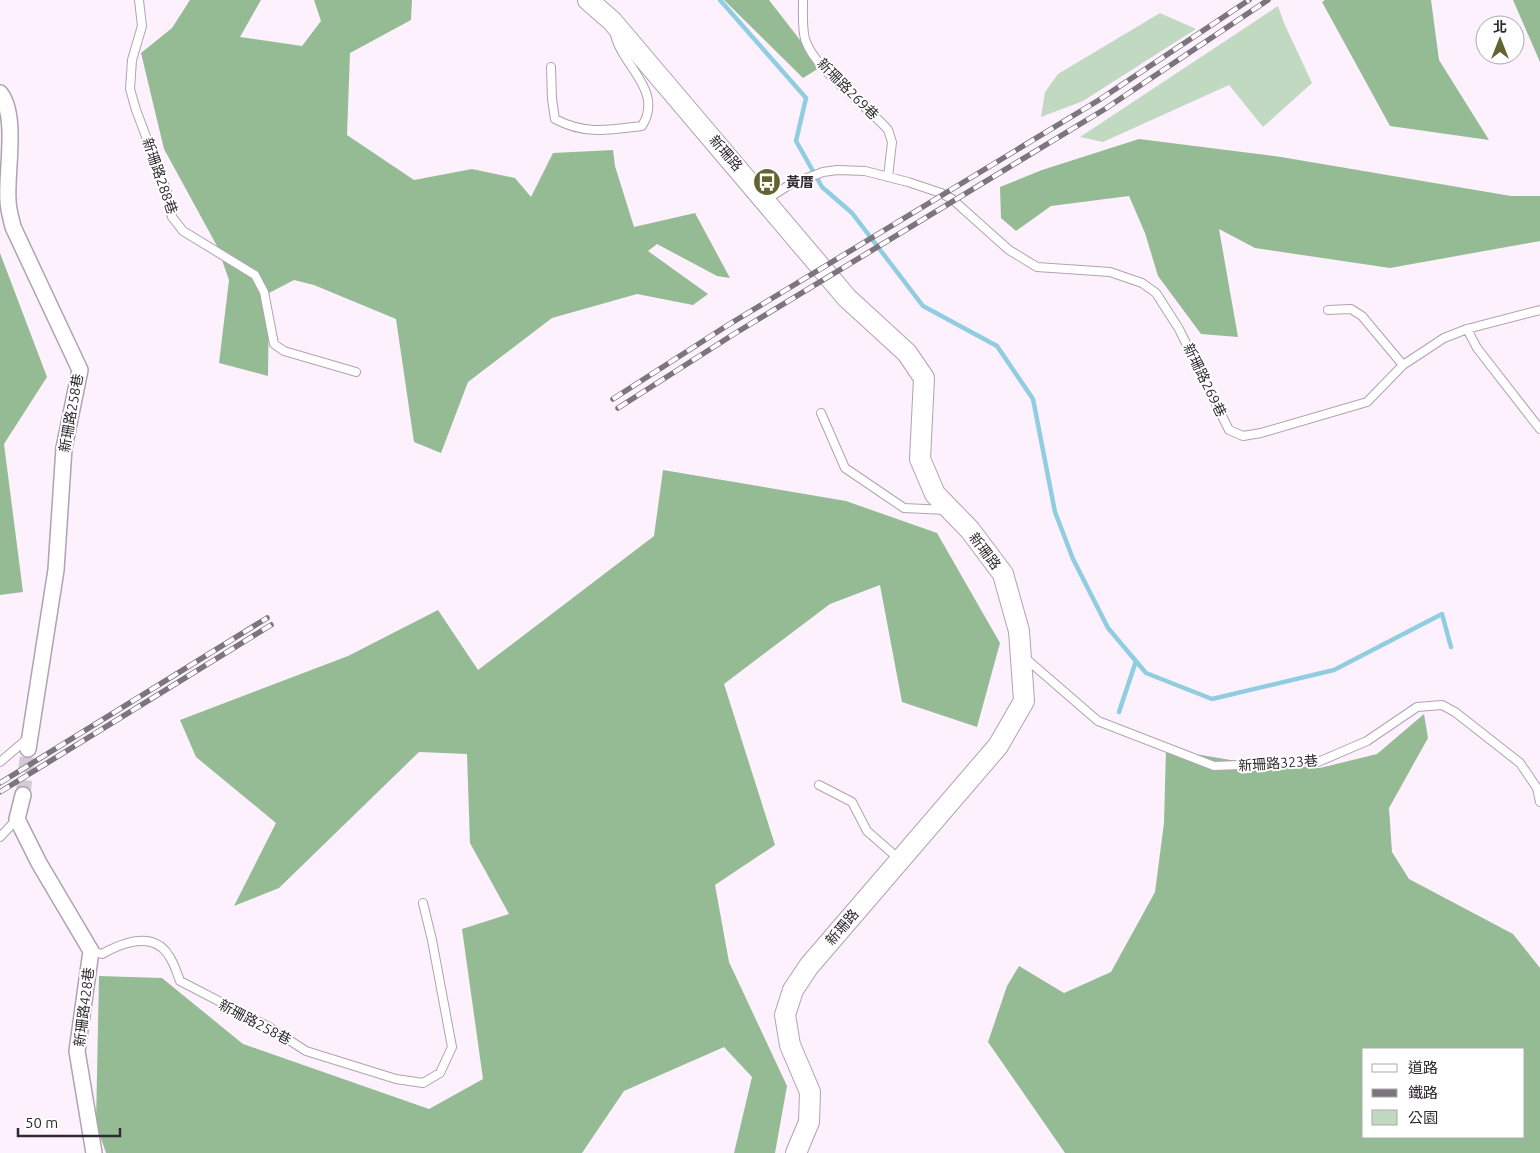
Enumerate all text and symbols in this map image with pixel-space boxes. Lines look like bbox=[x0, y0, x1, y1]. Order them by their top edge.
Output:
north arrow bbox=[1475, 15, 1525, 65]
text: 北 bbox=[1493, 19, 1507, 35]
street label: 新珊路269巷 bbox=[814, 55, 882, 123]
street label: 新珊路 bbox=[706, 132, 746, 174]
street label: 新珊路288巷 bbox=[139, 136, 181, 216]
bus stop icon: 黃厝 bbox=[752, 167, 782, 197]
place label: 黃厝 bbox=[786, 174, 814, 190]
street label: 新珊路269巷 bbox=[1180, 341, 1230, 419]
street label: 新珊路258巷 bbox=[56, 372, 86, 454]
street label: 新珊路 bbox=[966, 529, 1004, 573]
street label: 新珊路323巷 bbox=[1238, 752, 1318, 774]
street label: 新珊路 bbox=[822, 906, 862, 948]
street label: 新珊路428巷 bbox=[71, 966, 97, 1048]
street label: 新珊路258巷 bbox=[216, 996, 294, 1048]
legend bbox=[1362, 1048, 1525, 1138]
text: 道路 bbox=[1408, 1059, 1438, 1076]
text: 鐵路 bbox=[1408, 1084, 1438, 1101]
scale bar bbox=[18, 1106, 120, 1138]
text: 公園 bbox=[1408, 1109, 1438, 1126]
text: 50 m bbox=[25, 1114, 58, 1131]

